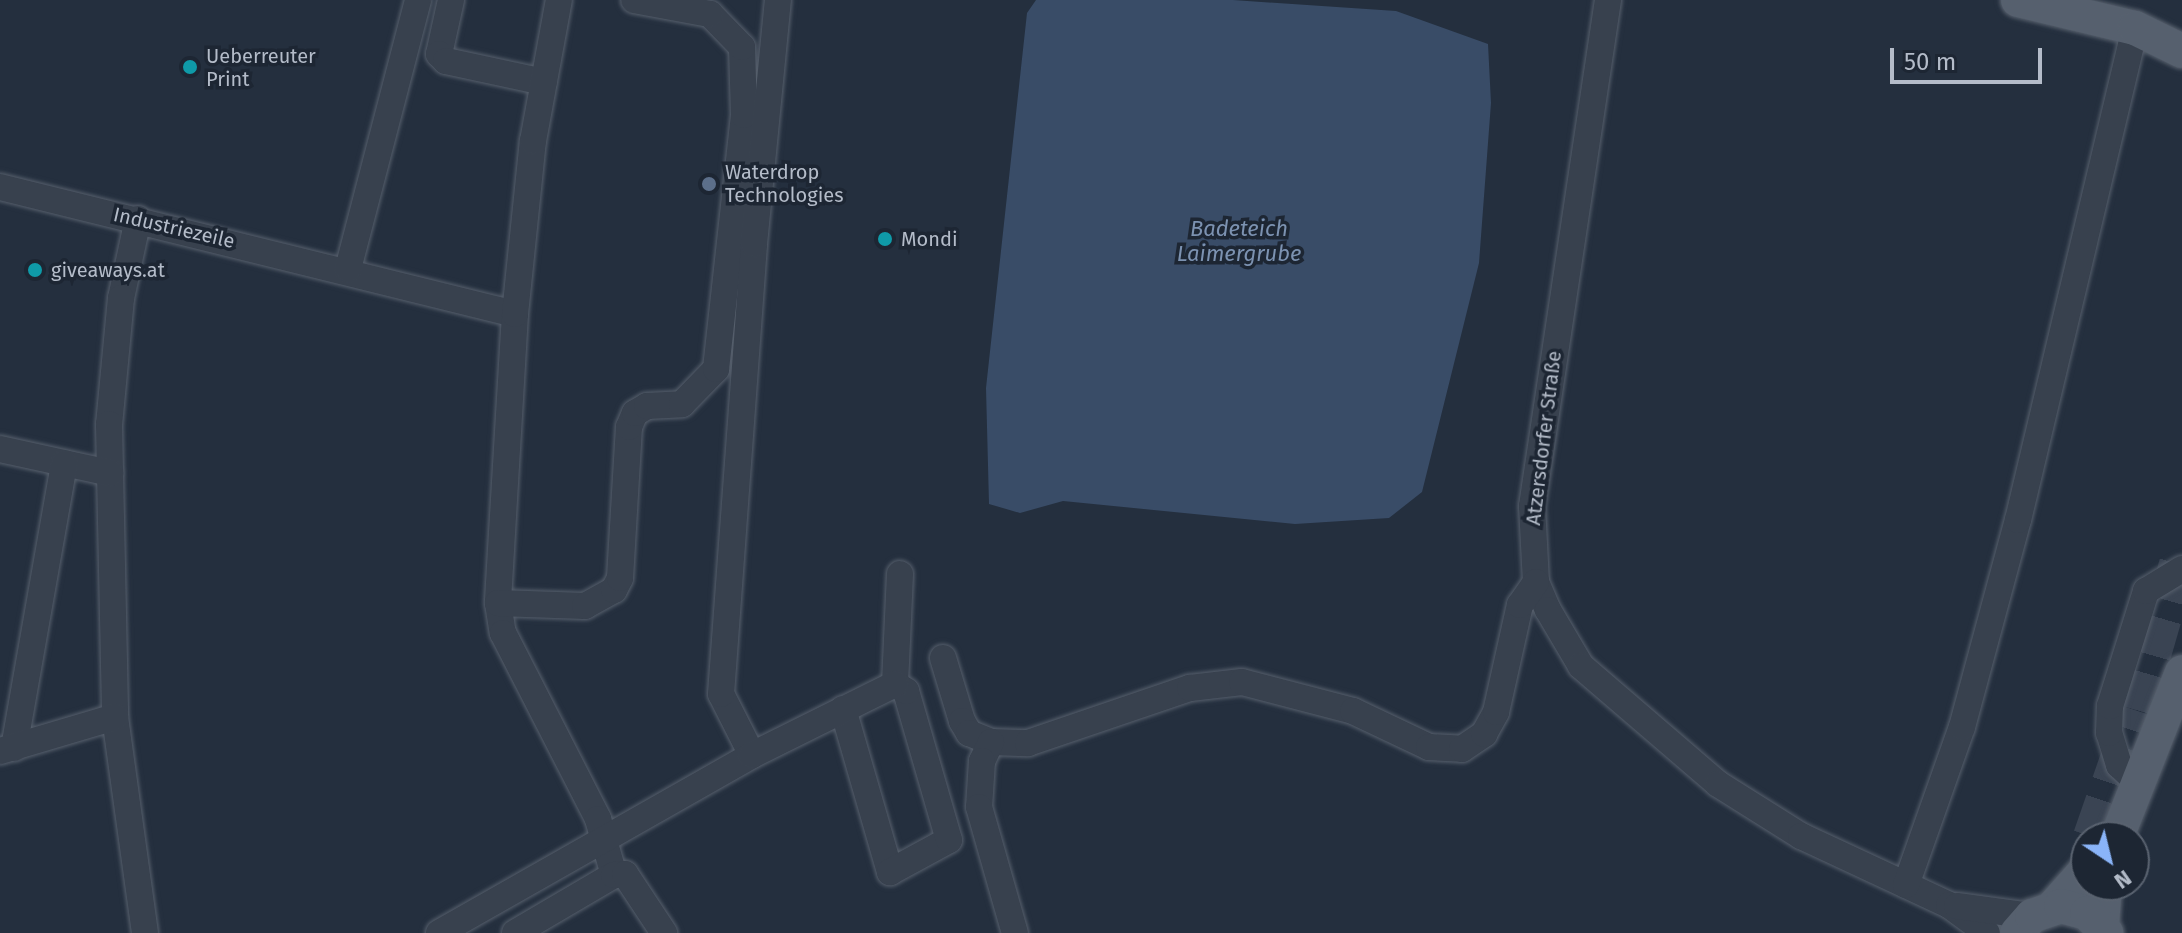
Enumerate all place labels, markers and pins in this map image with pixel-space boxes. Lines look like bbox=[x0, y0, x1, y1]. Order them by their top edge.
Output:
place label: Ueberreuter Print bbox=[206, 44, 316, 91]
marker: Ueberreuter Print bbox=[181, 58, 199, 76]
place label: Waterdrop Technologies bbox=[725, 160, 844, 207]
marker: Waterdrop Technologies bbox=[700, 175, 718, 193]
place label: Mondi bbox=[901, 227, 958, 251]
marker: Mondi bbox=[876, 230, 894, 248]
place label: giveaways.at bbox=[51, 258, 165, 282]
marker: giveaways.at bbox=[26, 261, 44, 279]

